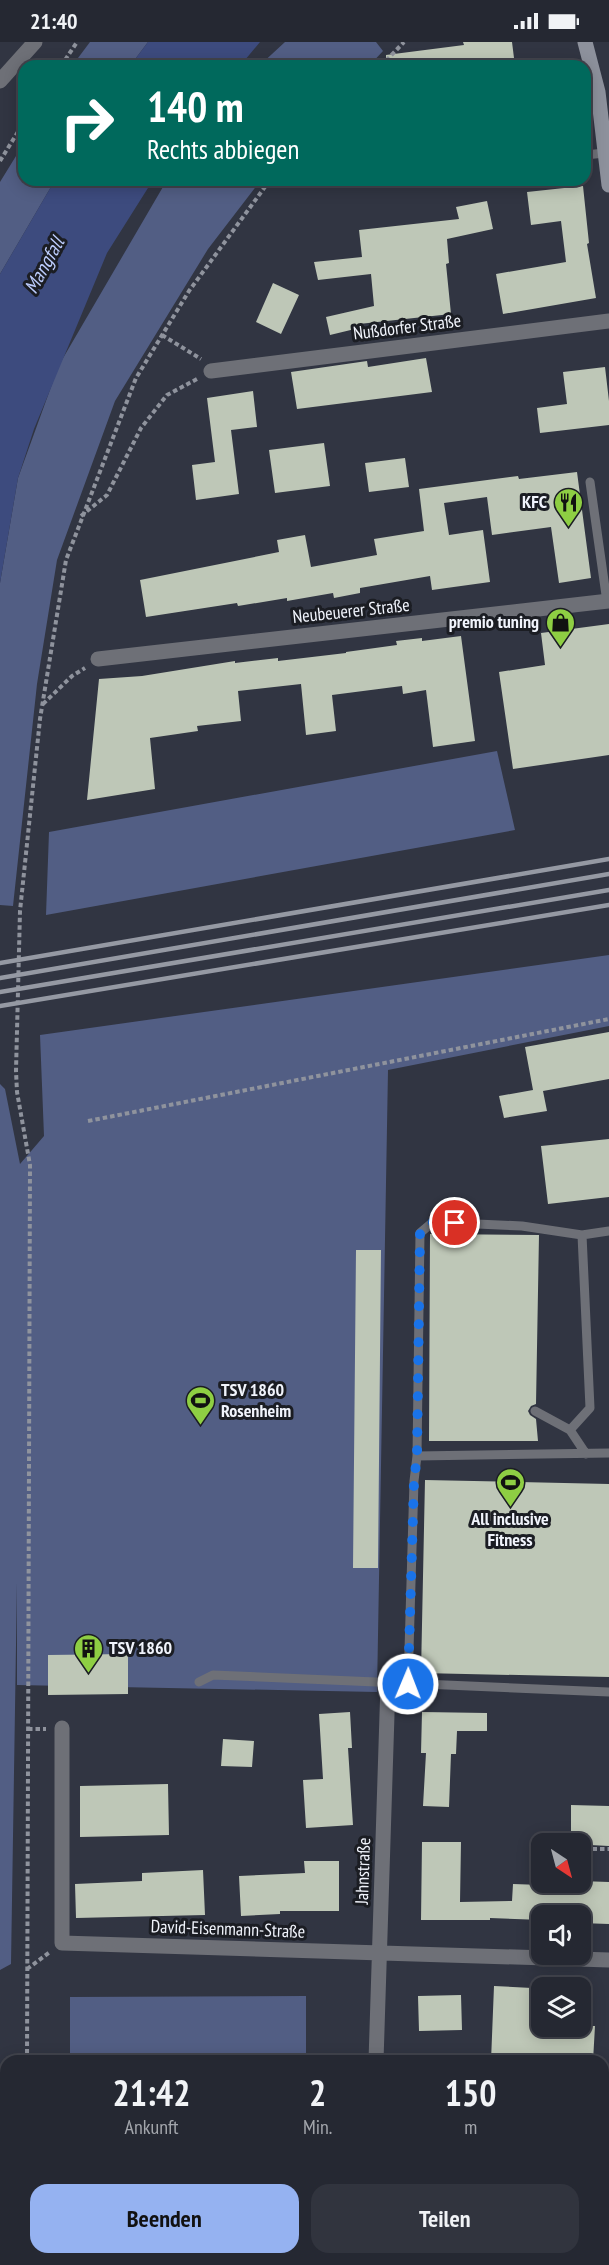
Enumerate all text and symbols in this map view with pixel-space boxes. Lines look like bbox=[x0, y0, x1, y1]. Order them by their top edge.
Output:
text: 21:40 bbox=[30, 7, 78, 35]
text: 140 m bbox=[147, 79, 244, 134]
icon: right bbox=[48, 84, 126, 162]
text: Rechts abbiegen bbox=[147, 132, 299, 166]
water label: Mangfall bbox=[18, 230, 71, 298]
street label: Nußdorfer Straße bbox=[352, 308, 462, 345]
restaurant icon: KFC bbox=[552, 486, 584, 528]
place label: KFC bbox=[522, 490, 547, 513]
street label: Neubeuerer Straße bbox=[291, 593, 411, 628]
shop icon: premio tuning bbox=[544, 606, 576, 648]
place label: premio tuning bbox=[449, 610, 539, 633]
pin bbox=[429, 1197, 480, 1248]
icon: arrive bbox=[438, 1206, 471, 1239]
place label: TSV 1860 Rosenheim bbox=[221, 1378, 291, 1422]
sports icon: TSV 1860 Rosenheim bbox=[184, 1384, 216, 1426]
sports icon: All inclusive Fitness bbox=[494, 1466, 526, 1508]
place label: All inclusive Fitness bbox=[470, 1507, 549, 1551]
building icon: TSV 1860 bbox=[72, 1632, 104, 1674]
place label: TSV 1860 bbox=[109, 1636, 172, 1659]
position arrow bbox=[376, 1652, 440, 1716]
north arrow bbox=[531, 1833, 591, 1893]
map controls bbox=[531, 1833, 591, 2037]
street label: Jahnstraße bbox=[350, 1837, 375, 1906]
button: sound bbox=[531, 1905, 591, 1965]
street label: David-Eisenmann-Straße bbox=[150, 1914, 306, 1943]
button: layers bbox=[531, 1977, 591, 2037]
text: 21:42 bbox=[113, 2069, 190, 2116]
text: 2 bbox=[309, 2069, 326, 2116]
text: 150 bbox=[445, 2069, 496, 2116]
text: Ankunft bbox=[125, 2114, 178, 2140]
text: Min. bbox=[303, 2114, 332, 2140]
text: m bbox=[464, 2114, 477, 2140]
button: Beenden bbox=[30, 2184, 299, 2253]
button: Teilen bbox=[311, 2184, 579, 2253]

